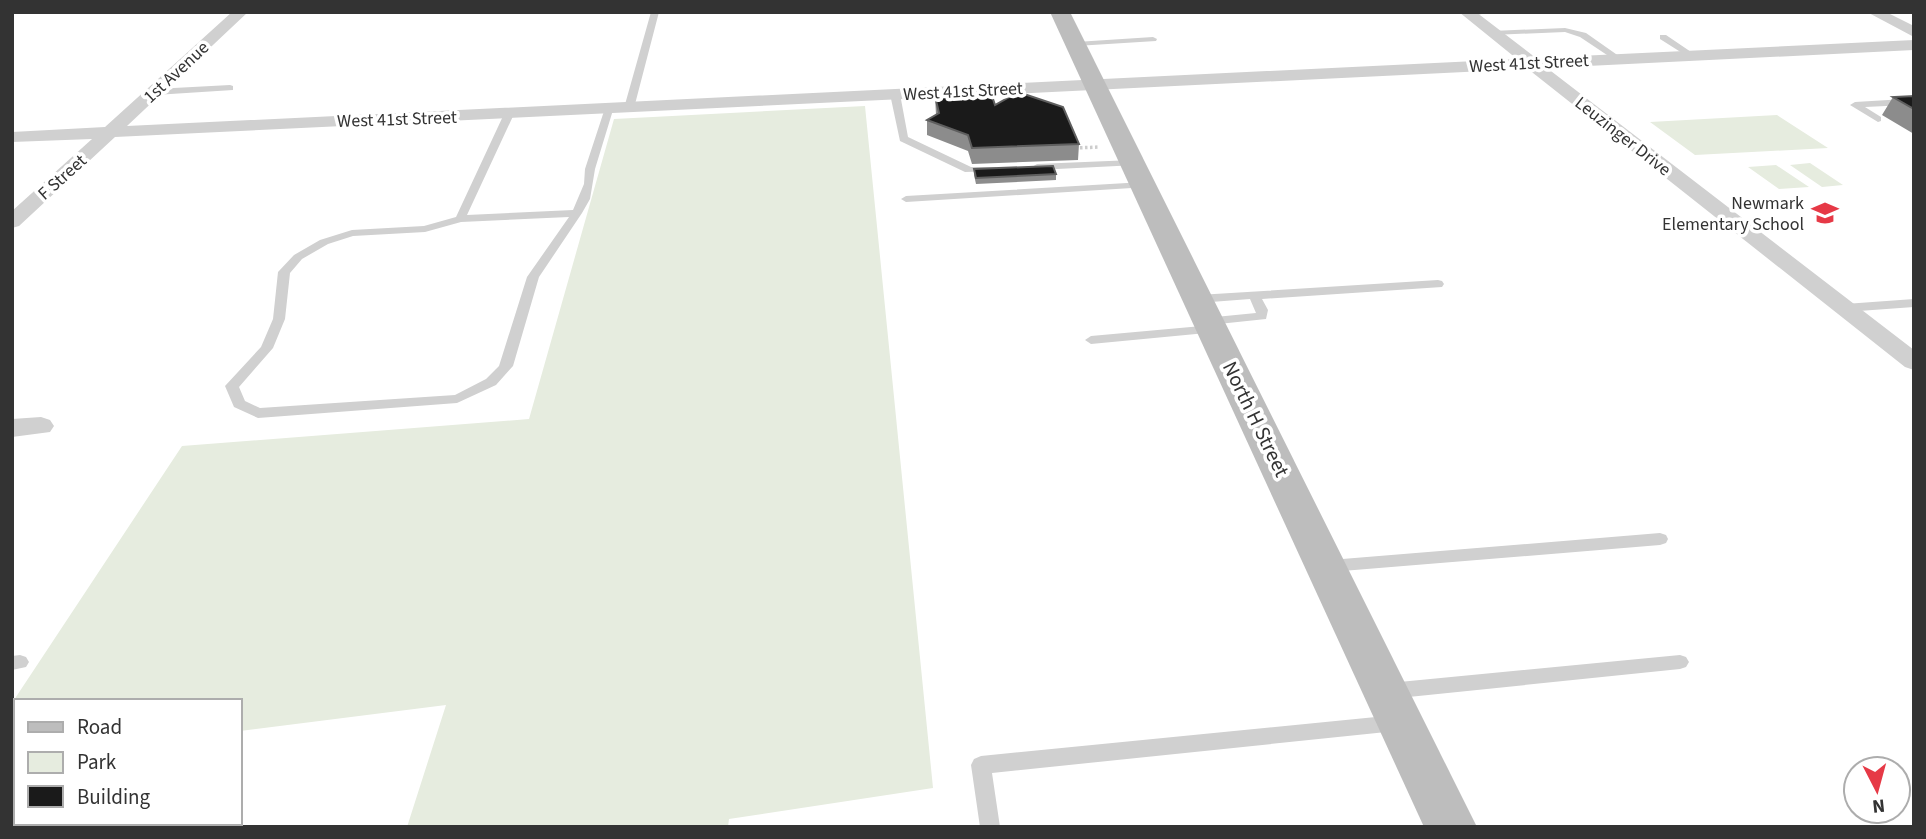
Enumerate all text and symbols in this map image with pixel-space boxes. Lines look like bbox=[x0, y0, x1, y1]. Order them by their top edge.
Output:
street label: 1st Avenue bbox=[138, 35, 215, 109]
street label: West 41st Street bbox=[1469, 48, 1589, 79]
street label: West 41st Street bbox=[903, 76, 1023, 107]
street label: Leuzinger Drive bbox=[1569, 91, 1676, 182]
street label: West 41st Street bbox=[337, 105, 457, 134]
street label: F Street bbox=[33, 149, 92, 206]
place label: Newmark Elementary School bbox=[1662, 191, 1804, 237]
school or university icon: Newmark Elementary School bbox=[1810, 198, 1840, 228]
street label: North H Street bbox=[1215, 356, 1297, 482]
legend bbox=[14, 699, 242, 825]
text: Road bbox=[77, 712, 122, 742]
text: Park bbox=[77, 747, 117, 777]
north arrow bbox=[1842, 755, 1912, 825]
text: Building bbox=[77, 782, 151, 812]
text: N bbox=[1871, 791, 1886, 820]

